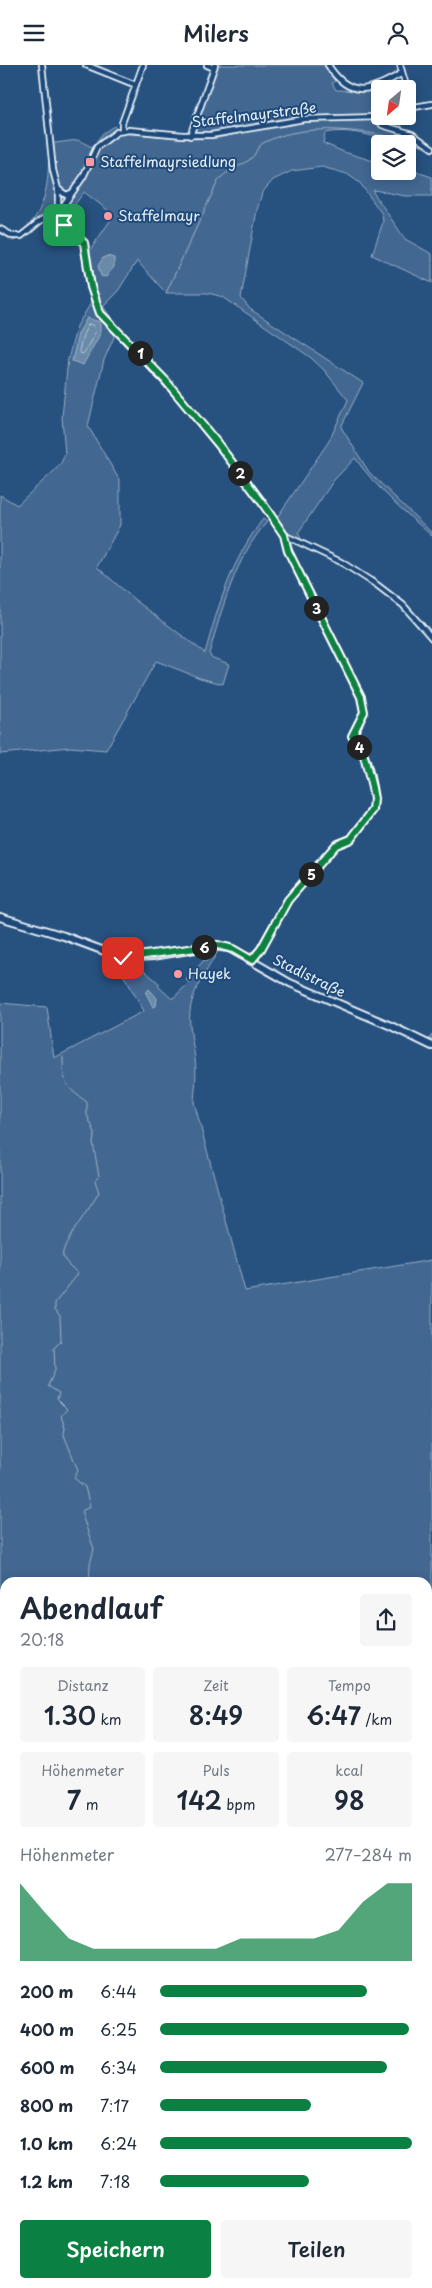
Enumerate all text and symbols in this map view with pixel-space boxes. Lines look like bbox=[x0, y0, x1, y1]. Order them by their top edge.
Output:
text: Milers bbox=[183, 16, 249, 49]
icon: menu bbox=[20, 19, 48, 47]
icon: person bbox=[384, 19, 412, 47]
north arrow bbox=[371, 80, 416, 125]
map controls bbox=[371, 80, 416, 180]
street label: Staffelmayrstraße bbox=[190, 96, 317, 133]
button: layers bbox=[371, 135, 416, 180]
place label: Staffelmayrsiedlung bbox=[100, 151, 236, 172]
marker: Staffelmayrsiedlung bbox=[84, 156, 96, 168]
pin bbox=[43, 204, 85, 246]
place label: Staffelmayr bbox=[118, 205, 200, 226]
marker: Staffelmayr bbox=[102, 210, 114, 222]
icon: arrive bbox=[50, 211, 78, 239]
pin: 1 bbox=[128, 341, 152, 365]
text: 1 bbox=[137, 343, 144, 364]
pin: 2 bbox=[228, 461, 252, 485]
text: 2 bbox=[236, 463, 245, 484]
pin: 3 bbox=[304, 595, 328, 621]
text: 3 bbox=[312, 598, 321, 619]
pin: 4 bbox=[346, 735, 372, 759]
text: 4 bbox=[355, 737, 364, 758]
pin: 5 bbox=[298, 861, 324, 887]
text: 5 bbox=[307, 864, 316, 885]
pin: 6 bbox=[192, 935, 216, 959]
pin bbox=[102, 937, 144, 979]
text: 6 bbox=[200, 937, 209, 958]
icon: check bbox=[109, 944, 137, 972]
street label: Stadlstraße bbox=[269, 949, 349, 1002]
place label: Hayek bbox=[188, 963, 231, 984]
marker: Hayek bbox=[172, 968, 184, 980]
text: Abendlauf bbox=[20, 1586, 163, 1629]
button: share bbox=[360, 1594, 412, 1646]
text: 20:18 bbox=[20, 1627, 65, 1651]
text: Distanz bbox=[57, 1675, 108, 1696]
text: Zeit bbox=[203, 1675, 229, 1696]
text: Tempo bbox=[328, 1675, 371, 1696]
text: 1.30 bbox=[44, 1696, 96, 1734]
text: 8:49 bbox=[189, 1696, 243, 1734]
text: 6:47 bbox=[306, 1696, 361, 1734]
text: km bbox=[96, 1709, 122, 1730]
text: /km bbox=[361, 1709, 392, 1730]
text: Höhenmeter bbox=[41, 1760, 124, 1781]
text: Puls bbox=[202, 1760, 230, 1781]
text: kcal bbox=[335, 1760, 363, 1781]
text: 7 bbox=[67, 1781, 81, 1819]
text: 142 bbox=[176, 1781, 222, 1819]
text: 98 bbox=[334, 1781, 365, 1819]
text: m bbox=[81, 1794, 98, 1815]
text: bpm bbox=[222, 1794, 256, 1815]
text: Höhenmeter bbox=[20, 1842, 114, 1866]
text: 277–284 m bbox=[324, 1842, 412, 1866]
text: 200 m bbox=[20, 1979, 74, 2003]
text: 6:44 bbox=[100, 1979, 137, 2003]
text: 400 m bbox=[20, 2017, 74, 2041]
text: 6:25 bbox=[100, 2017, 137, 2041]
text: 600 m bbox=[20, 2055, 74, 2079]
text: 6:34 bbox=[100, 2055, 137, 2079]
text: 800 m bbox=[20, 2093, 73, 2117]
text: 7:17 bbox=[100, 2093, 129, 2117]
text: 1.0 km bbox=[20, 2131, 73, 2155]
text: 6:24 bbox=[100, 2131, 137, 2155]
text: 1.2 km bbox=[20, 2169, 73, 2193]
text: 7:18 bbox=[100, 2169, 131, 2193]
button: Speichern bbox=[20, 2220, 211, 2278]
button: Teilen bbox=[221, 2220, 412, 2278]

